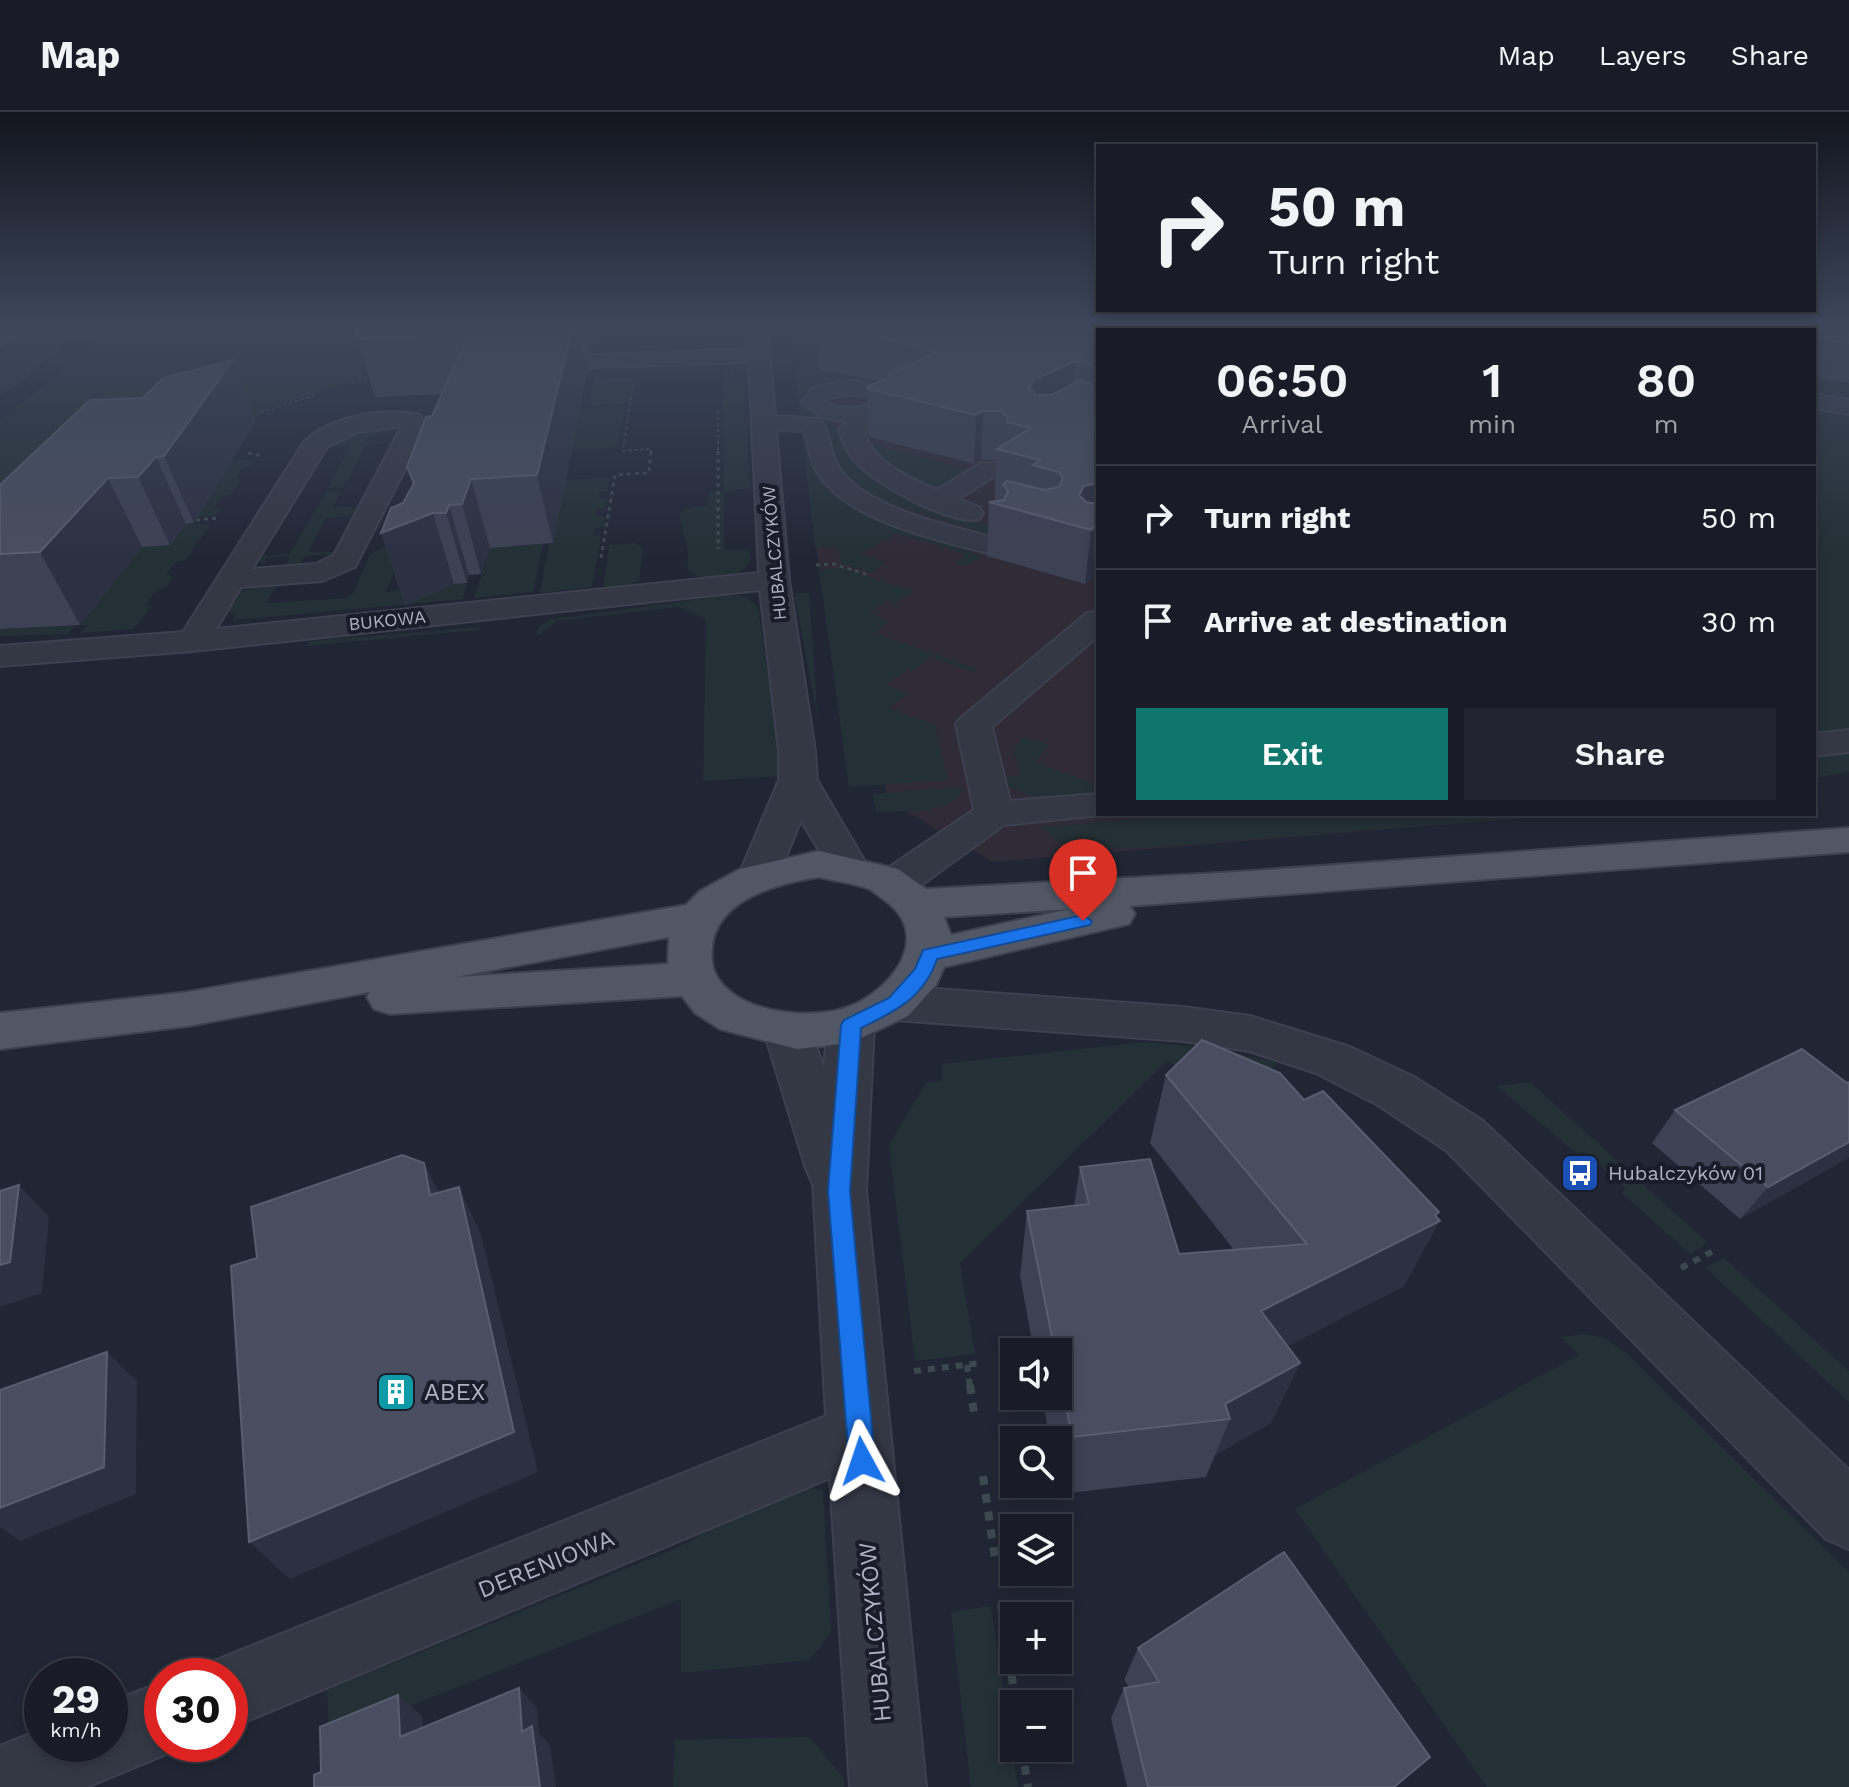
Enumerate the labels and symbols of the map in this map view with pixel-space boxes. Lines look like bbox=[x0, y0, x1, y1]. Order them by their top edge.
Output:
street label: HUBALCZYKÓW bbox=[758, 485, 790, 621]
street label: BUKOWA bbox=[347, 605, 427, 634]
pin bbox=[1049, 839, 1117, 921]
bus stop icon: Hubalczyków 01 bbox=[1559, 1152, 1601, 1194]
place label: Hubalczyków 01 bbox=[1608, 1161, 1763, 1185]
building icon: ABEX bbox=[375, 1371, 417, 1413]
place label: ABEX bbox=[424, 1378, 485, 1406]
position arrow bbox=[820, 1419, 904, 1503]
street label: DERENIOWA bbox=[474, 1524, 618, 1604]
street label: HUBALCZYKÓW bbox=[853, 1541, 897, 1723]
speed limit sign: 30 bbox=[144, 1658, 248, 1762]

